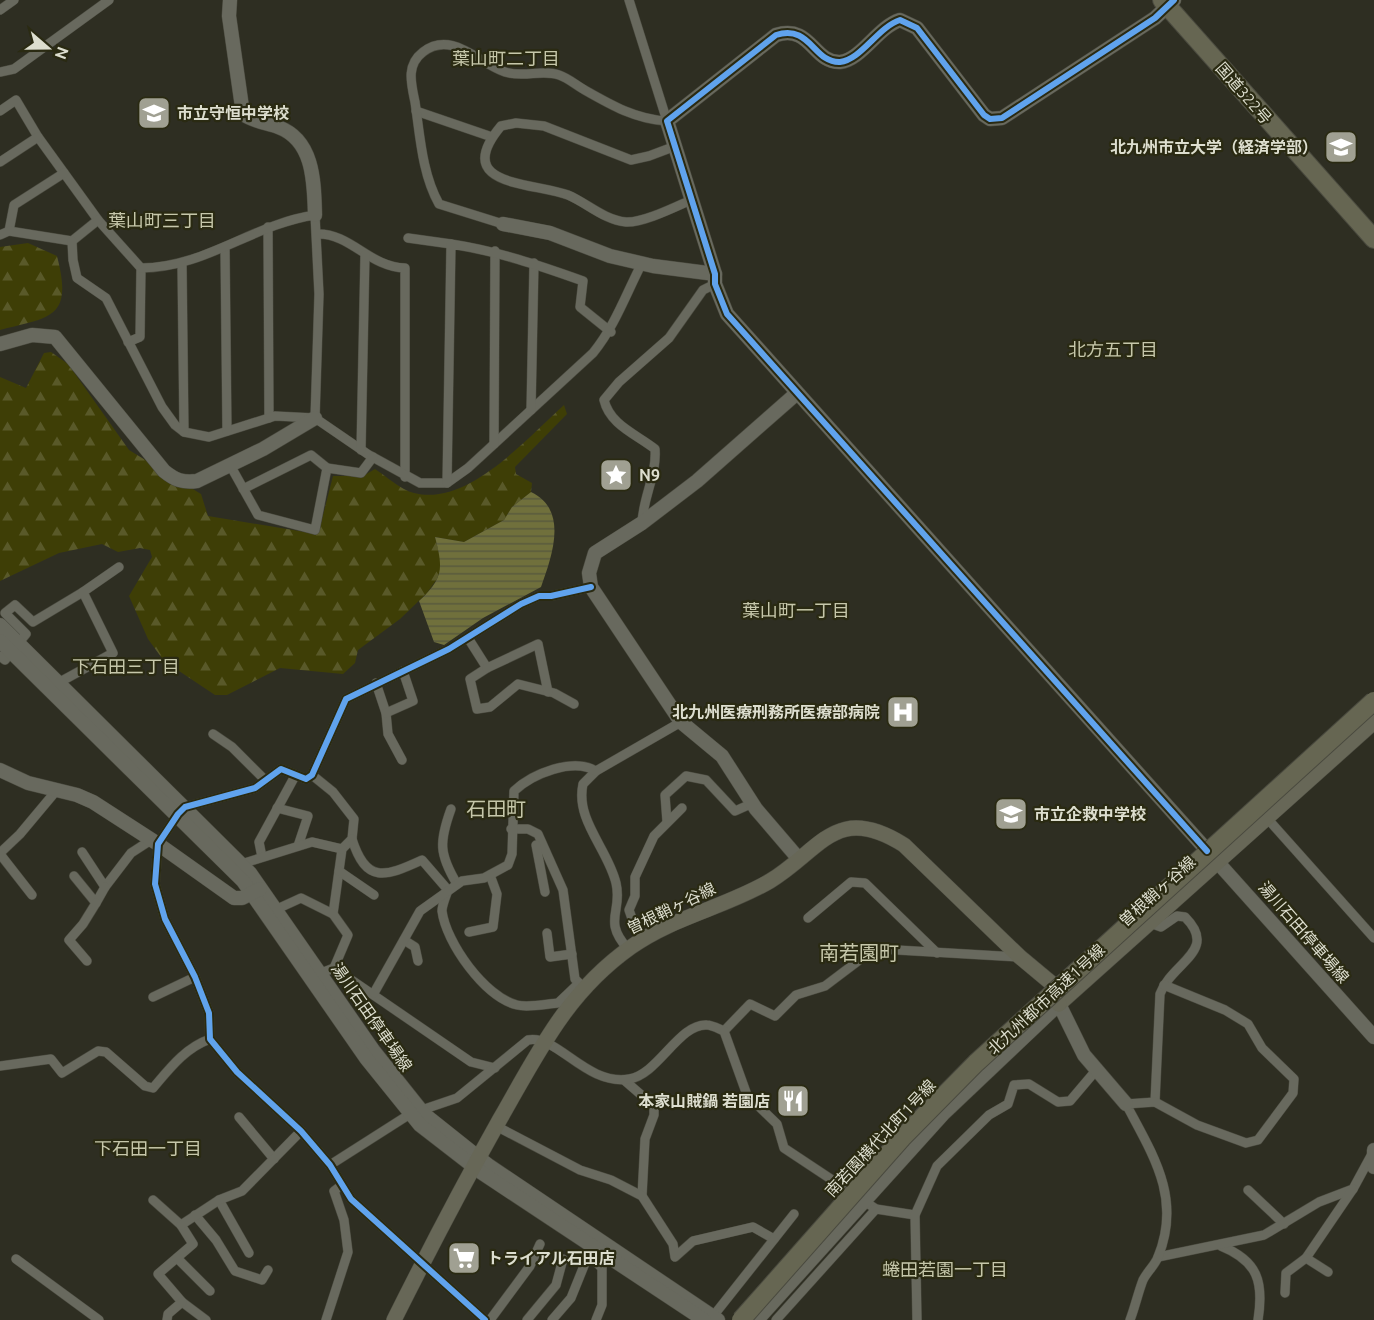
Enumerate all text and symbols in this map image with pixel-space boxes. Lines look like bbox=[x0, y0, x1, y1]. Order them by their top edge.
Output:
north arrow bbox=[18, 18, 78, 78]
text: N bbox=[52, 44, 73, 62]
district label: 葉山町二丁目 bbox=[452, 48, 560, 68]
street label: 国道322号 bbox=[1213, 59, 1275, 127]
school or university icon: 市立守恒中学校 bbox=[136, 95, 172, 131]
place label: 市立守恒中学校 bbox=[177, 104, 289, 122]
school or university icon: 北九州市立大学（経済学部） bbox=[1323, 129, 1359, 165]
place label: 北九州市立大学（経済学部） bbox=[1110, 138, 1318, 156]
district label: 葉山町三丁目 bbox=[108, 210, 216, 230]
district label: 北方五丁目 bbox=[1068, 339, 1158, 359]
place icon: N9 bbox=[598, 457, 634, 493]
place label: N9 bbox=[639, 466, 660, 484]
district label: 葉山町一丁目 bbox=[742, 600, 850, 620]
district label: 下石田三丁目 bbox=[72, 656, 180, 676]
hospital icon: 北九州医療刑務所医療部病院 bbox=[885, 694, 921, 730]
place label: 北九州医療刑務所医療部病院 bbox=[672, 703, 880, 721]
school or university icon: 市立企救中学校 bbox=[993, 796, 1029, 832]
district label: 石田町 bbox=[466, 797, 526, 820]
place label: 市立企救中学校 bbox=[1034, 805, 1146, 823]
street label: 曽根鞘ヶ谷線 bbox=[1115, 852, 1199, 930]
street label: 湯川石田停車場線 bbox=[1255, 878, 1353, 986]
street label: 曽根鞘ヶ谷線 bbox=[624, 879, 718, 937]
street label: 北九州都市高速1号線 bbox=[984, 940, 1108, 1058]
district label: 南若園町 bbox=[819, 941, 899, 964]
street label: 湯川石田停車場線 bbox=[328, 959, 416, 1075]
street label: 南若園横代北町1号線 bbox=[821, 1076, 939, 1200]
restaurant icon: 本家山賊鍋 若園店 bbox=[775, 1083, 811, 1119]
place label: 本家山賊鍋 若園店 bbox=[638, 1092, 770, 1110]
district label: 下石田一丁目 bbox=[94, 1138, 202, 1158]
supermarket icon: トライアル石田店 bbox=[446, 1240, 482, 1276]
place label: トライアル石田店 bbox=[487, 1249, 615, 1267]
district label: 蜷田若園一丁目 bbox=[882, 1259, 1008, 1279]

